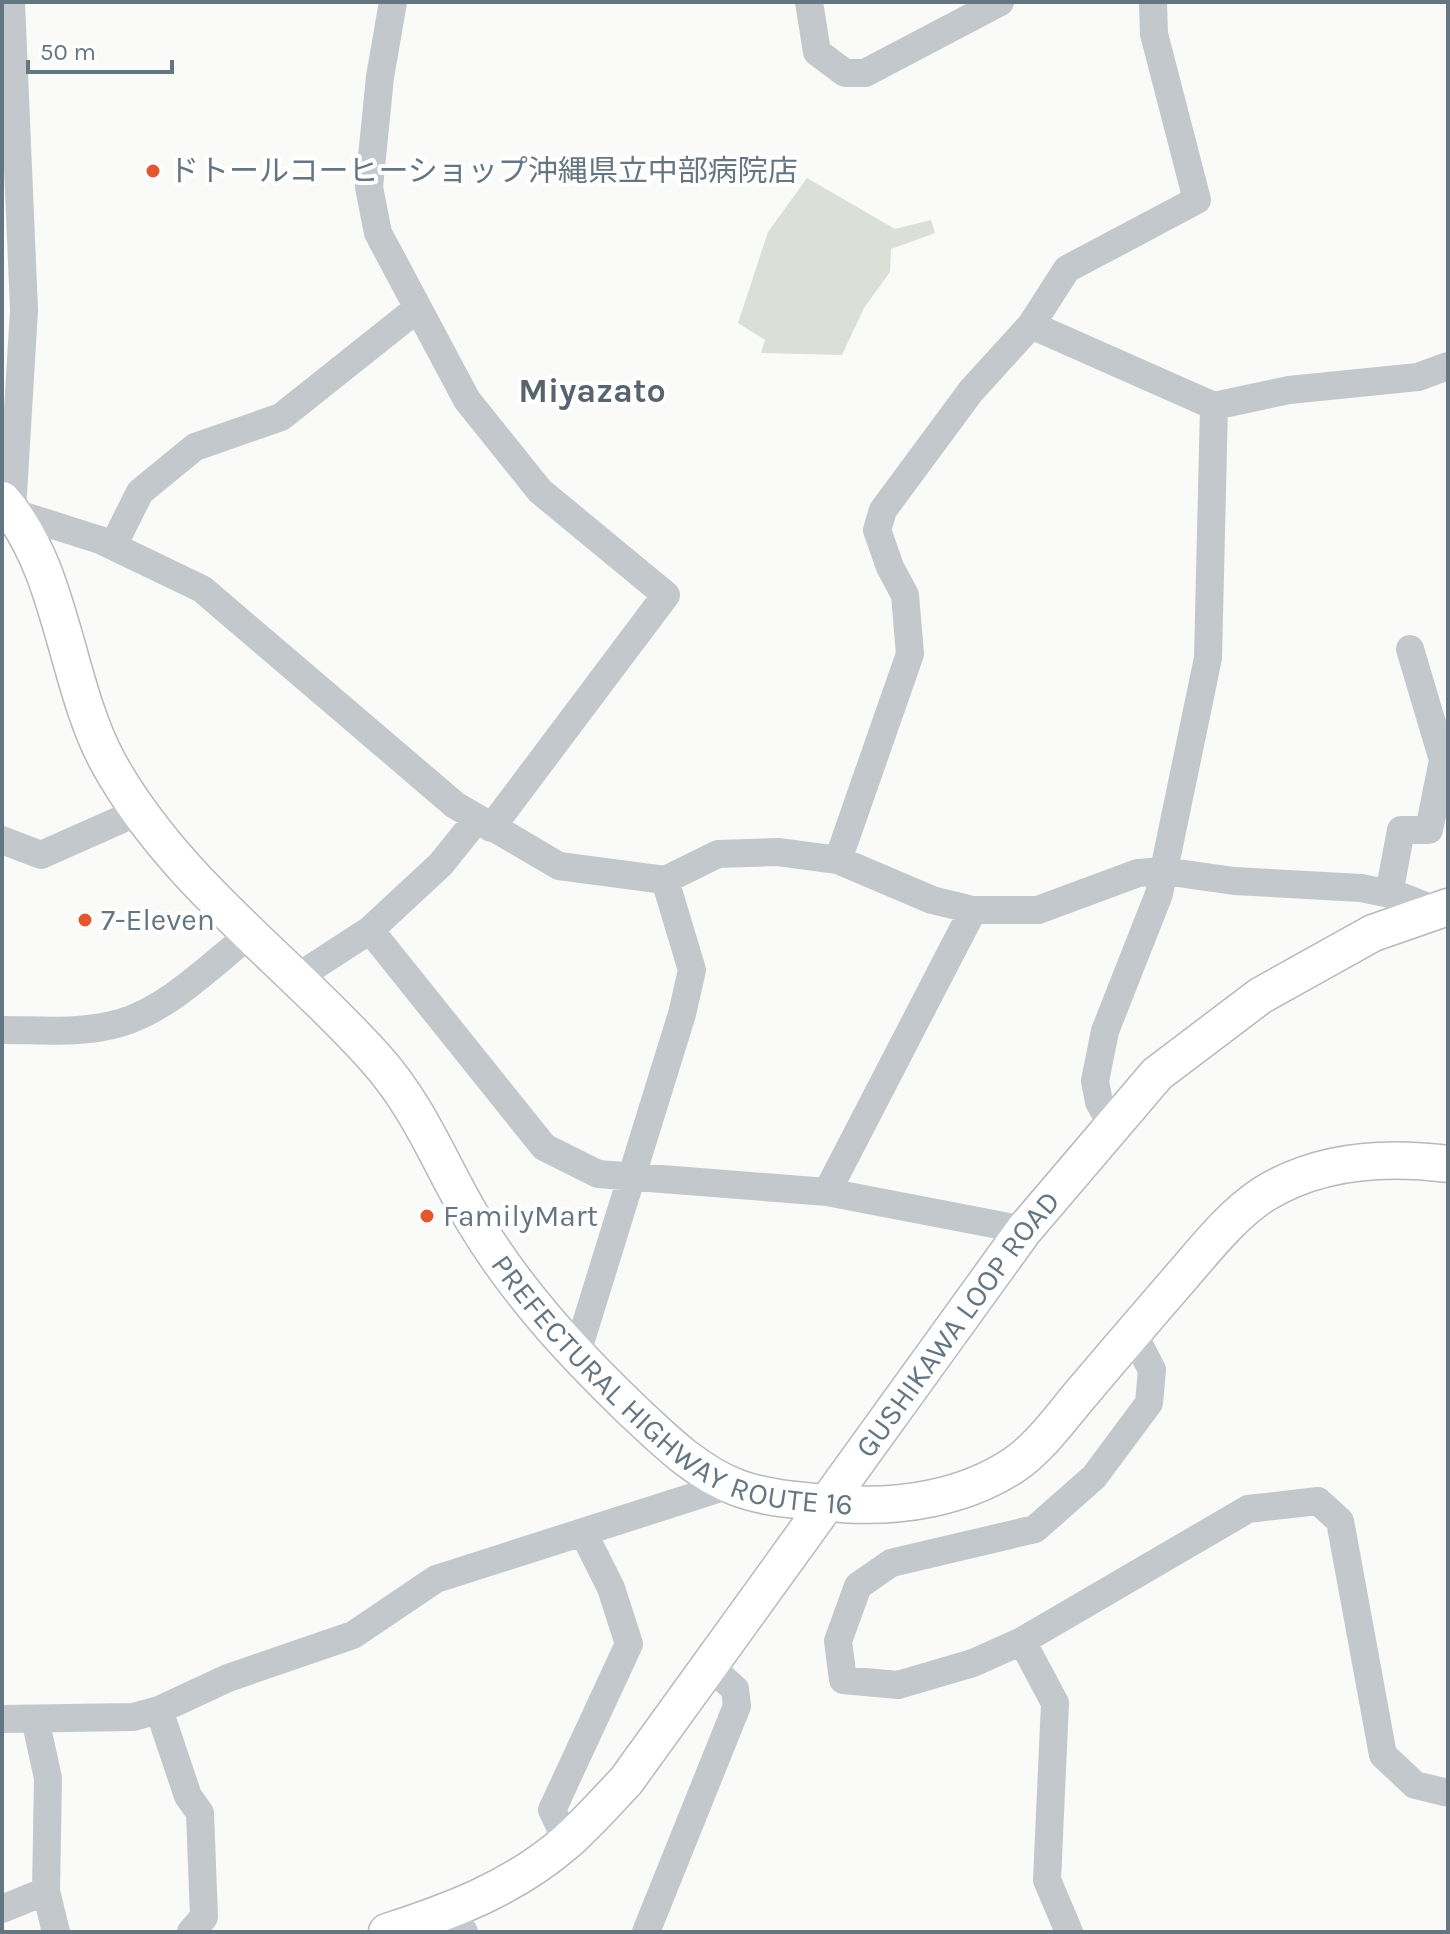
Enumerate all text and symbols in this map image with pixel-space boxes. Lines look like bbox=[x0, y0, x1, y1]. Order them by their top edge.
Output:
scale bar bbox=[28, 24, 172, 74]
text: 50 m bbox=[40, 38, 96, 66]
place label: ドトールコーヒーショップ沖縄県立中部病院店 bbox=[169, 153, 798, 189]
marker: ドトールコーヒーショップ沖縄県立中部病院店 bbox=[144, 162, 162, 180]
district label: Miyazato bbox=[518, 371, 666, 411]
place label: 7-Eleven bbox=[101, 902, 215, 938]
marker: 7-Eleven bbox=[76, 911, 94, 929]
street label: GUSHIKAWA LOOP ROAD bbox=[848, 1184, 1067, 1464]
place label: FamilyMart bbox=[443, 1198, 598, 1234]
marker: FamilyMart bbox=[418, 1207, 436, 1225]
street label: PREFECTURAL HIGHWAY ROUTE 16 bbox=[483, 1248, 854, 1523]

